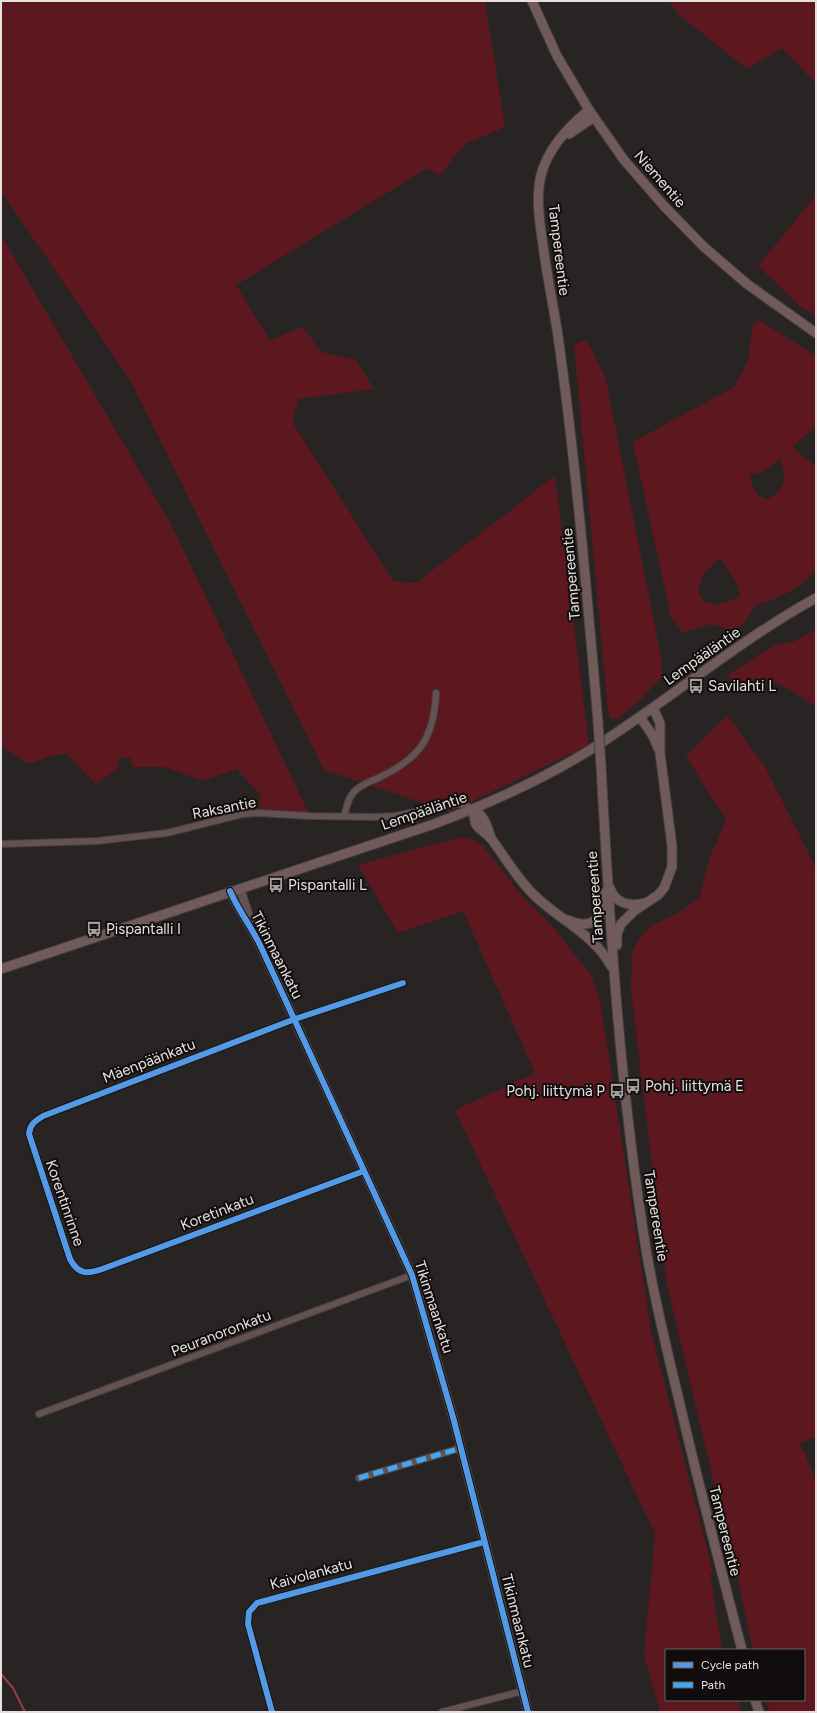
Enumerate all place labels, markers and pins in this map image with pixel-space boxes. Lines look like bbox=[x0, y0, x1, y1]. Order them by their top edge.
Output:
bus stop icon: Savilahti L bbox=[687, 677, 705, 695]
place label: Savilahti L bbox=[708, 677, 776, 695]
bus stop icon: Pispantalli L bbox=[267, 876, 285, 894]
place label: Pispantalli L bbox=[288, 876, 367, 894]
bus stop icon: Pispantalli I bbox=[85, 920, 103, 938]
place label: Pispantalli I bbox=[106, 920, 181, 938]
bus stop icon: Pohj. liittymä E bbox=[624, 1077, 642, 1095]
place label: Pohj. liittymä E bbox=[645, 1077, 744, 1095]
place label: Pohj. liittymä P bbox=[506, 1082, 605, 1100]
bus stop icon: Pohj. liittymä P bbox=[608, 1082, 626, 1100]

